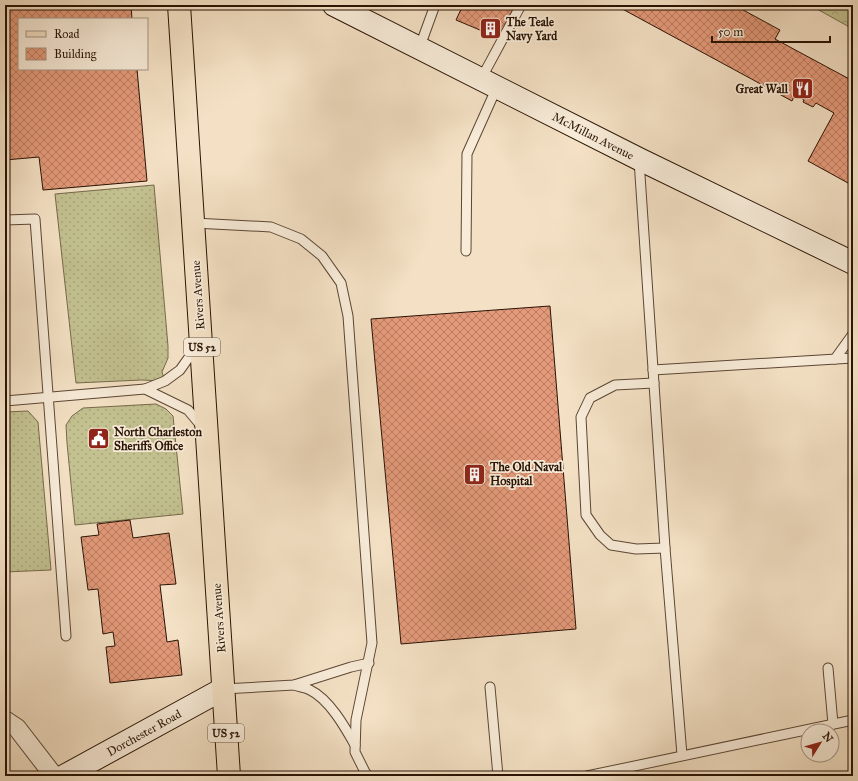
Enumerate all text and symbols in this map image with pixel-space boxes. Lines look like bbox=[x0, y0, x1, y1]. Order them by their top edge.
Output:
place label: The Teale Navy Yard bbox=[505, 15, 558, 44]
building icon: The Teale Navy Yard bbox=[477, 16, 503, 42]
legend bbox=[18, 18, 148, 70]
scale bar bbox=[712, 18, 830, 44]
text: 50 m bbox=[718, 25, 743, 39]
text: Road bbox=[54, 27, 80, 41]
text: Building bbox=[54, 47, 97, 62]
restaurant icon: Great Wall bbox=[790, 76, 816, 102]
place label: Great Wall bbox=[736, 82, 789, 96]
street label: McMillan Avenue bbox=[550, 109, 636, 163]
street label: Rivers Avenue bbox=[189, 260, 207, 330]
road number: US 52 bbox=[184, 338, 220, 356]
place label: North Charleston Sheriffs Office bbox=[114, 425, 202, 453]
public building icon: North Charleston Sheriffs Office bbox=[85, 426, 111, 452]
place label: The Old Naval Hospital bbox=[489, 460, 563, 489]
building icon: The Old Naval Hospital bbox=[461, 461, 487, 487]
street label: Rivers Avenue bbox=[210, 583, 228, 653]
street label: Dorchester Road bbox=[104, 707, 184, 759]
north arrow bbox=[800, 723, 840, 763]
road number: US 52 bbox=[208, 724, 244, 742]
text: N bbox=[820, 730, 836, 745]

